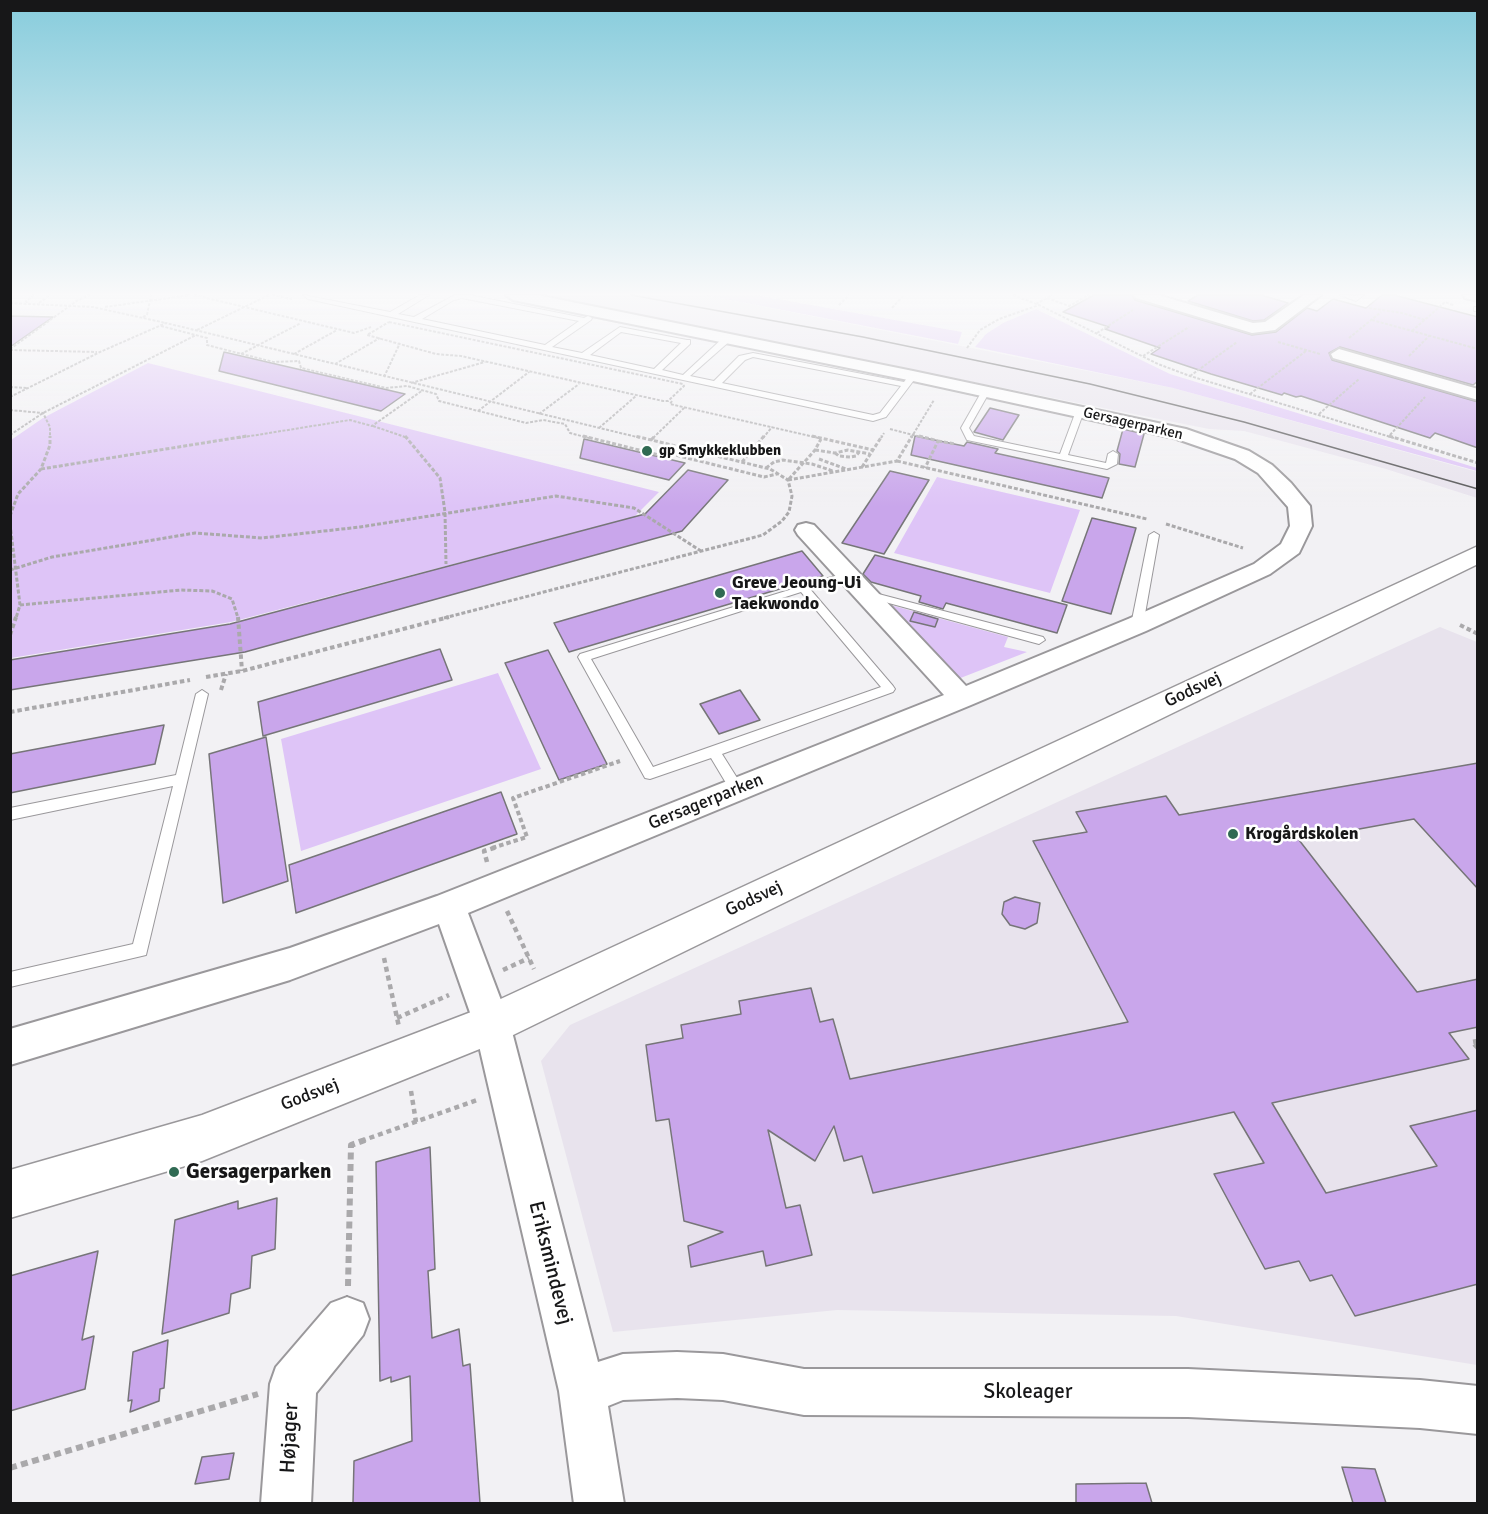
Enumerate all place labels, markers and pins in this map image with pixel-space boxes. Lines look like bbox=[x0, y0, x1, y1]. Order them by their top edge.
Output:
place label: gp Smykkeklubben bbox=[659, 442, 781, 460]
marker: gp Smykkeklubben bbox=[640, 444, 654, 458]
place label: Greve Jeoung-Ui Taekwondo bbox=[732, 572, 861, 614]
marker: Greve Jeoung-Ui Taekwondo bbox=[713, 586, 727, 600]
place label: Krogårdskolen bbox=[1245, 823, 1359, 845]
marker: Krogårdskolen bbox=[1226, 827, 1240, 841]
place label: Gersagerparken bbox=[186, 1159, 331, 1185]
marker: Gersagerparken bbox=[167, 1165, 181, 1179]

